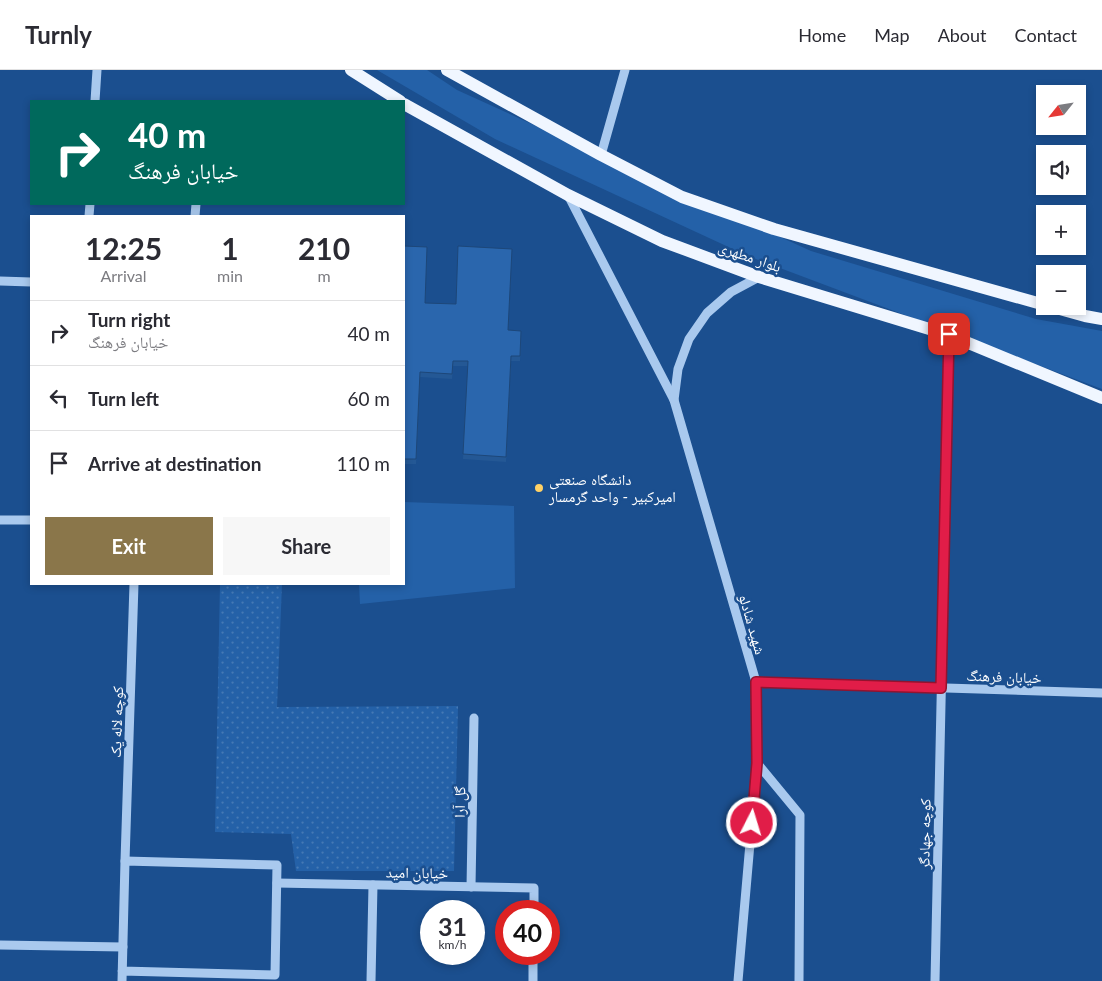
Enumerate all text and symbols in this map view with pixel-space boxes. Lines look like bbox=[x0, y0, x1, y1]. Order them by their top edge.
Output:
text: Turnly bbox=[25, 20, 92, 49]
text: Home bbox=[798, 24, 846, 46]
text: Map bbox=[874, 24, 910, 46]
text: About bbox=[938, 24, 987, 46]
text: Contact bbox=[1015, 24, 1077, 46]
north arrow bbox=[1036, 85, 1086, 135]
map controls bbox=[1036, 85, 1086, 315]
text: 40 m bbox=[128, 113, 206, 155]
icon: right bbox=[45, 120, 110, 185]
button: sound bbox=[1036, 145, 1086, 195]
text: خیابان فرهنگ bbox=[128, 157, 238, 184]
button: + bbox=[1036, 205, 1086, 255]
text: 12:25 bbox=[85, 230, 162, 266]
text: 1 bbox=[221, 230, 239, 266]
text: 210 bbox=[298, 230, 350, 266]
street label: بلوار مطهری bbox=[716, 237, 784, 277]
button: − bbox=[1036, 265, 1086, 315]
text: Arrival bbox=[100, 266, 147, 285]
text: min bbox=[217, 266, 243, 285]
text: m bbox=[317, 266, 331, 285]
text: Turn right bbox=[88, 308, 170, 331]
pin bbox=[928, 313, 970, 355]
icon: right bbox=[45, 319, 73, 347]
icon: arrive bbox=[935, 320, 963, 348]
text: 40 m bbox=[347, 322, 390, 345]
text: خیابان فرهنگ bbox=[88, 332, 168, 351]
icon: left bbox=[45, 384, 73, 412]
text: Turn left bbox=[88, 387, 159, 410]
text: 60 m bbox=[347, 387, 390, 410]
icon: arrive bbox=[45, 449, 73, 477]
text: Arrive at destination bbox=[88, 452, 261, 475]
text: 110 m bbox=[336, 452, 390, 475]
place label: دانشگاه صنعتی امیرکبیر - واحد گرمسار bbox=[548, 470, 676, 506]
marker: دانشگاه صنعتی امیرکبیر - واحد گرمسار bbox=[533, 482, 545, 494]
button: Exit bbox=[45, 517, 213, 575]
button: Share bbox=[223, 517, 390, 575]
street label: شهید شادلو bbox=[735, 592, 770, 657]
street label: خیابان فرهنگ bbox=[966, 666, 1042, 688]
street label: کوچه لاله یک bbox=[106, 686, 127, 758]
street label: گل آرا bbox=[450, 786, 470, 818]
position arrow bbox=[725, 796, 777, 848]
street label: کوچه جهادگر bbox=[914, 798, 935, 871]
street label: خیابان امید bbox=[386, 862, 449, 884]
speed limit sign: 40 bbox=[495, 900, 560, 965]
text: 31 bbox=[438, 911, 467, 941]
text: km/h bbox=[438, 937, 467, 952]

